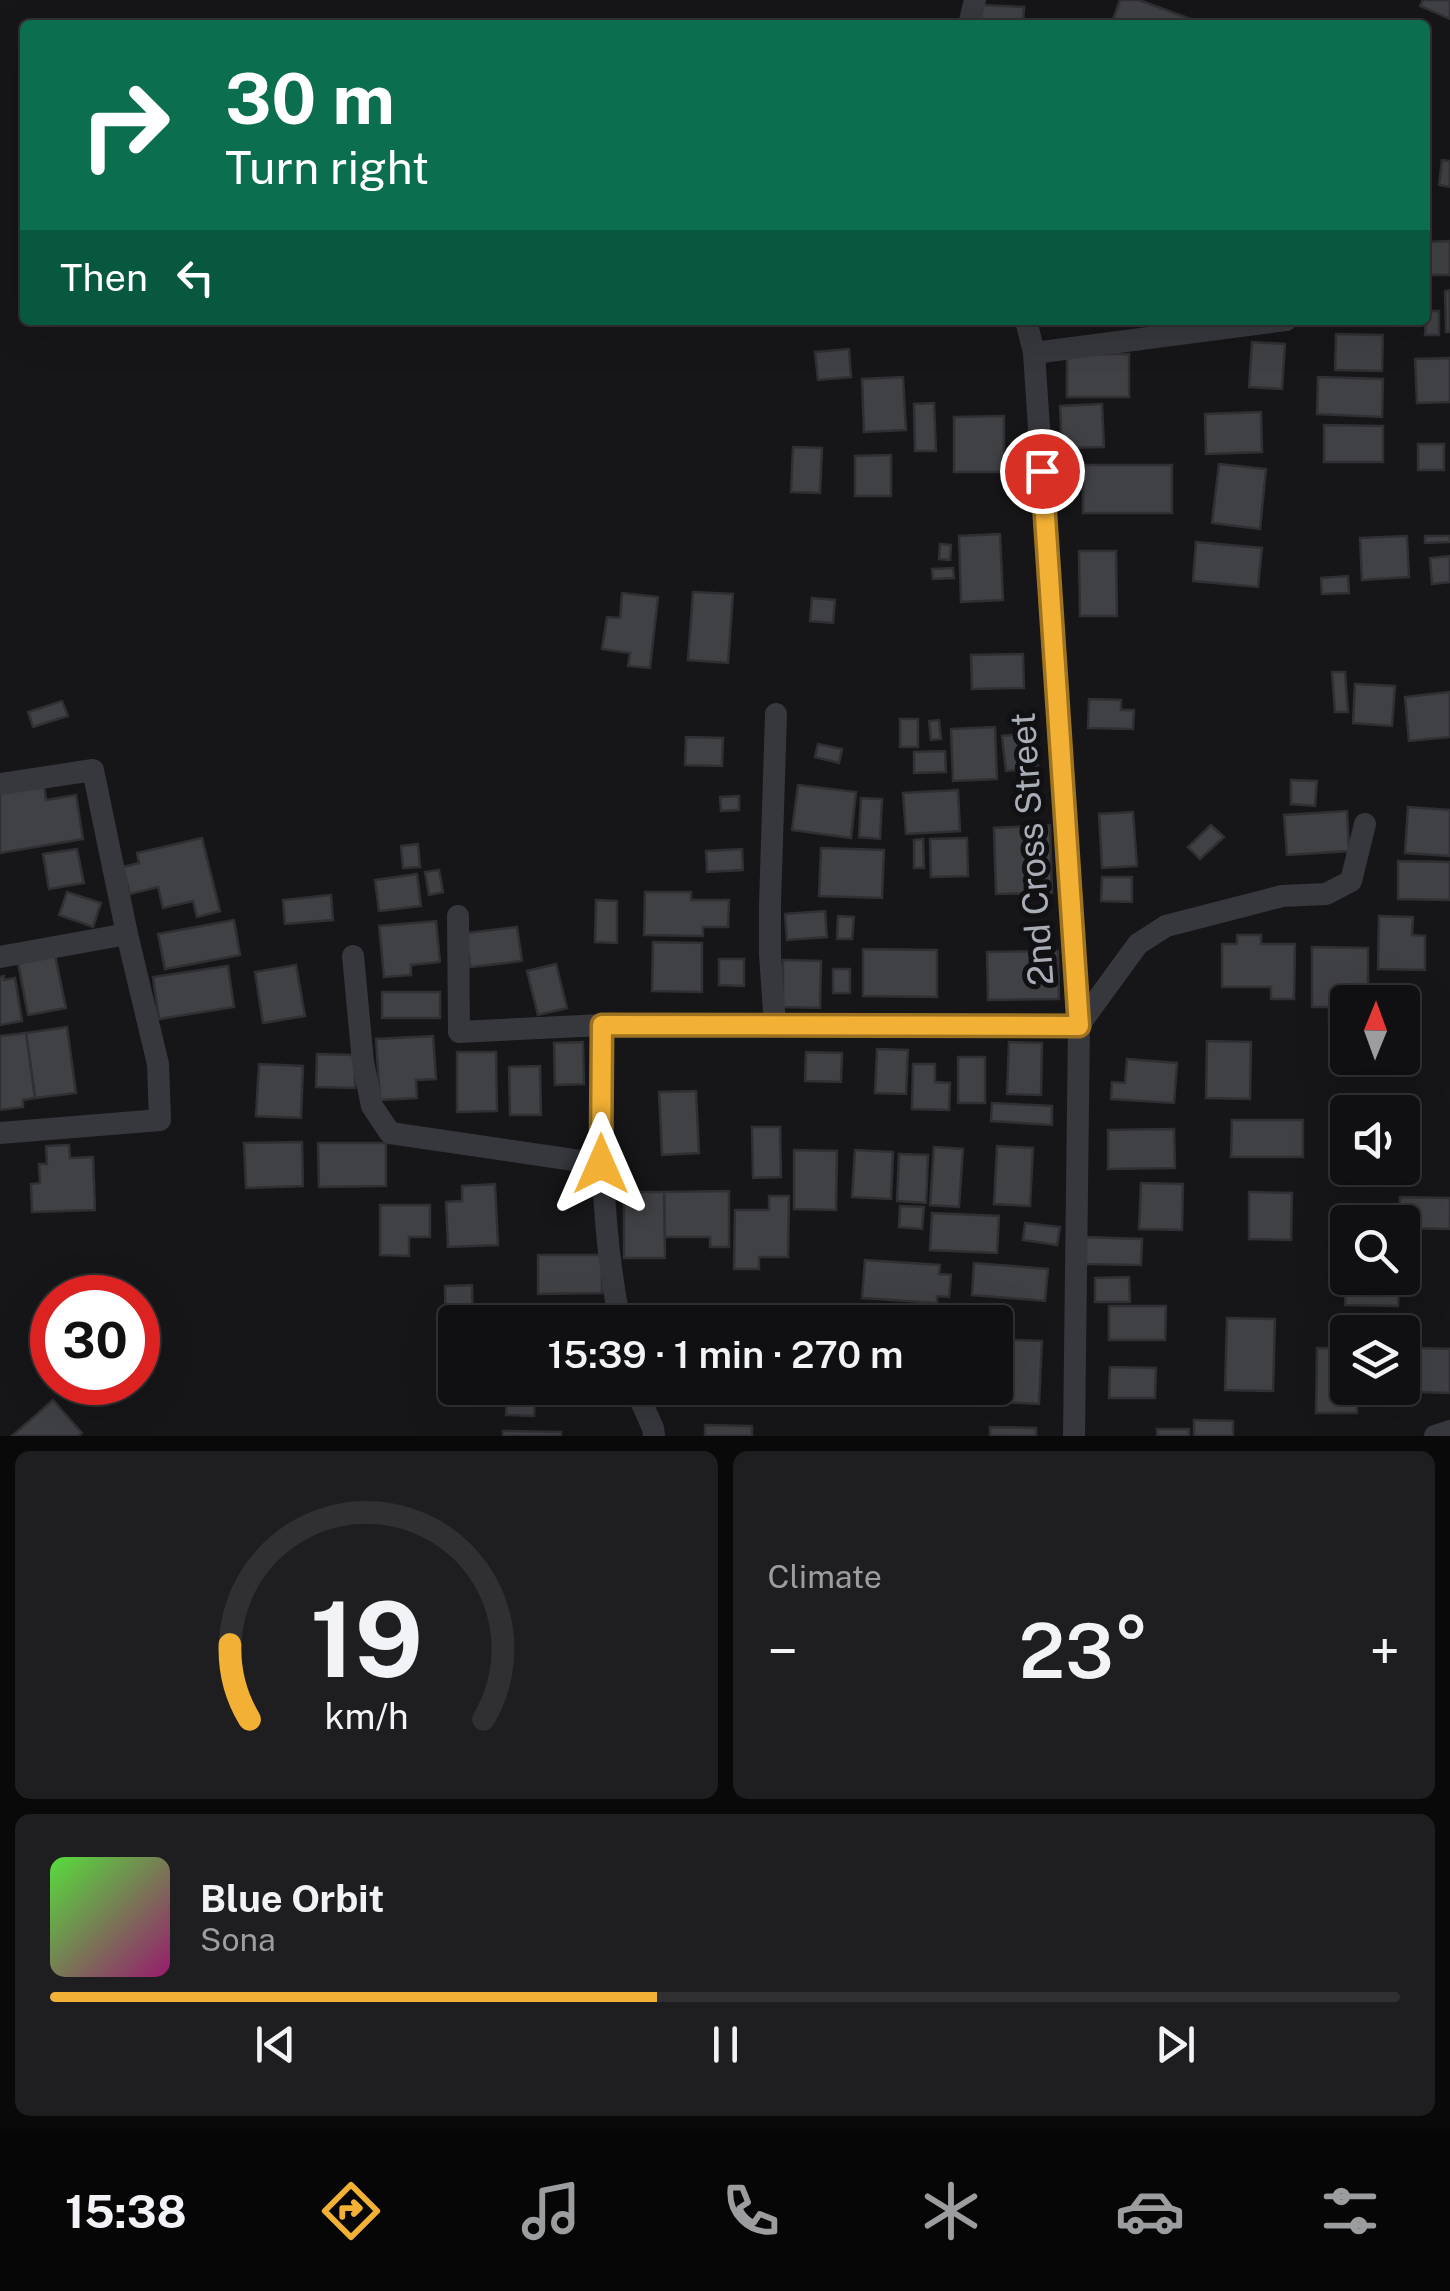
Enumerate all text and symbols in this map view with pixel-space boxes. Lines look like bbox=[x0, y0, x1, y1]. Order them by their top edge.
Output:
text: 30 m bbox=[225, 57, 395, 140]
icon: right bbox=[60, 60, 190, 190]
text: Turn right bbox=[225, 141, 429, 194]
icon: left bbox=[168, 250, 223, 305]
text: Then bbox=[60, 255, 148, 300]
pin bbox=[1000, 429, 1085, 514]
icon: arrive bbox=[1015, 444, 1070, 499]
street label: 2nd Cross Street bbox=[1002, 711, 1061, 987]
north arrow bbox=[1330, 985, 1420, 1075]
map controls bbox=[1330, 985, 1420, 1405]
button: sound bbox=[1330, 1095, 1420, 1185]
position arrow bbox=[549, 1112, 653, 1216]
button: search bbox=[1330, 1205, 1420, 1295]
speed limit sign: 30 bbox=[30, 1275, 160, 1405]
button: layers bbox=[1330, 1315, 1420, 1405]
text: 15:39 · 1 min · 270 m bbox=[547, 1332, 904, 1377]
text: Climate bbox=[768, 1558, 882, 1595]
text: 19 bbox=[310, 1578, 423, 1700]
text: 23° bbox=[1019, 1607, 1149, 1695]
text: − bbox=[768, 1619, 798, 1683]
text: + bbox=[1369, 1619, 1400, 1683]
text: km/h bbox=[324, 1695, 408, 1737]
text: Blue Orbit bbox=[200, 1876, 384, 1921]
text: Sona bbox=[200, 1921, 276, 1958]
icon: previous bbox=[248, 2017, 303, 2072]
icon: pause bbox=[698, 2017, 753, 2072]
icon: next bbox=[1148, 2017, 1203, 2072]
icon: directions bbox=[316, 2176, 386, 2246]
icon: music bbox=[516, 2176, 586, 2246]
icon: phone bbox=[716, 2176, 786, 2246]
icon: climate bbox=[916, 2176, 986, 2246]
icon: car bbox=[1115, 2176, 1185, 2246]
icon: filters bbox=[1315, 2176, 1385, 2246]
text: 15:38 bbox=[65, 2185, 187, 2238]

